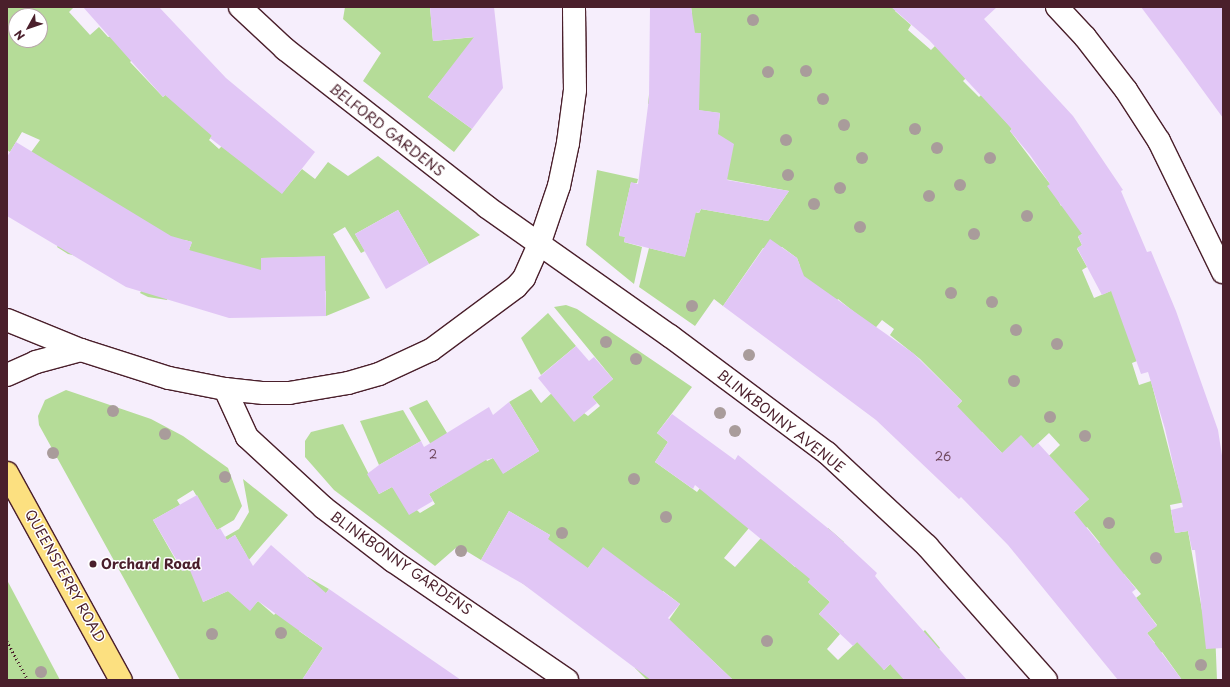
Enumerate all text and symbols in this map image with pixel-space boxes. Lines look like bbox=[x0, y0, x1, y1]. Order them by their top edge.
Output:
north arrow bbox=[8, 8, 48, 48]
text: N bbox=[10, 27, 29, 44]
street label: BELFORD GARDENS bbox=[326, 80, 448, 180]
street label: BLINKBONNY AVENUE bbox=[714, 366, 848, 476]
house number: 2 bbox=[429, 448, 437, 462]
house number: 26 bbox=[935, 450, 951, 464]
street label: QUEENSFERRY ROAD bbox=[21, 506, 109, 646]
street label: BLINKBONNY GARDENS bbox=[327, 507, 475, 619]
place label: Orchard Road bbox=[101, 556, 201, 572]
marker: Orchard Road bbox=[88, 559, 98, 569]

